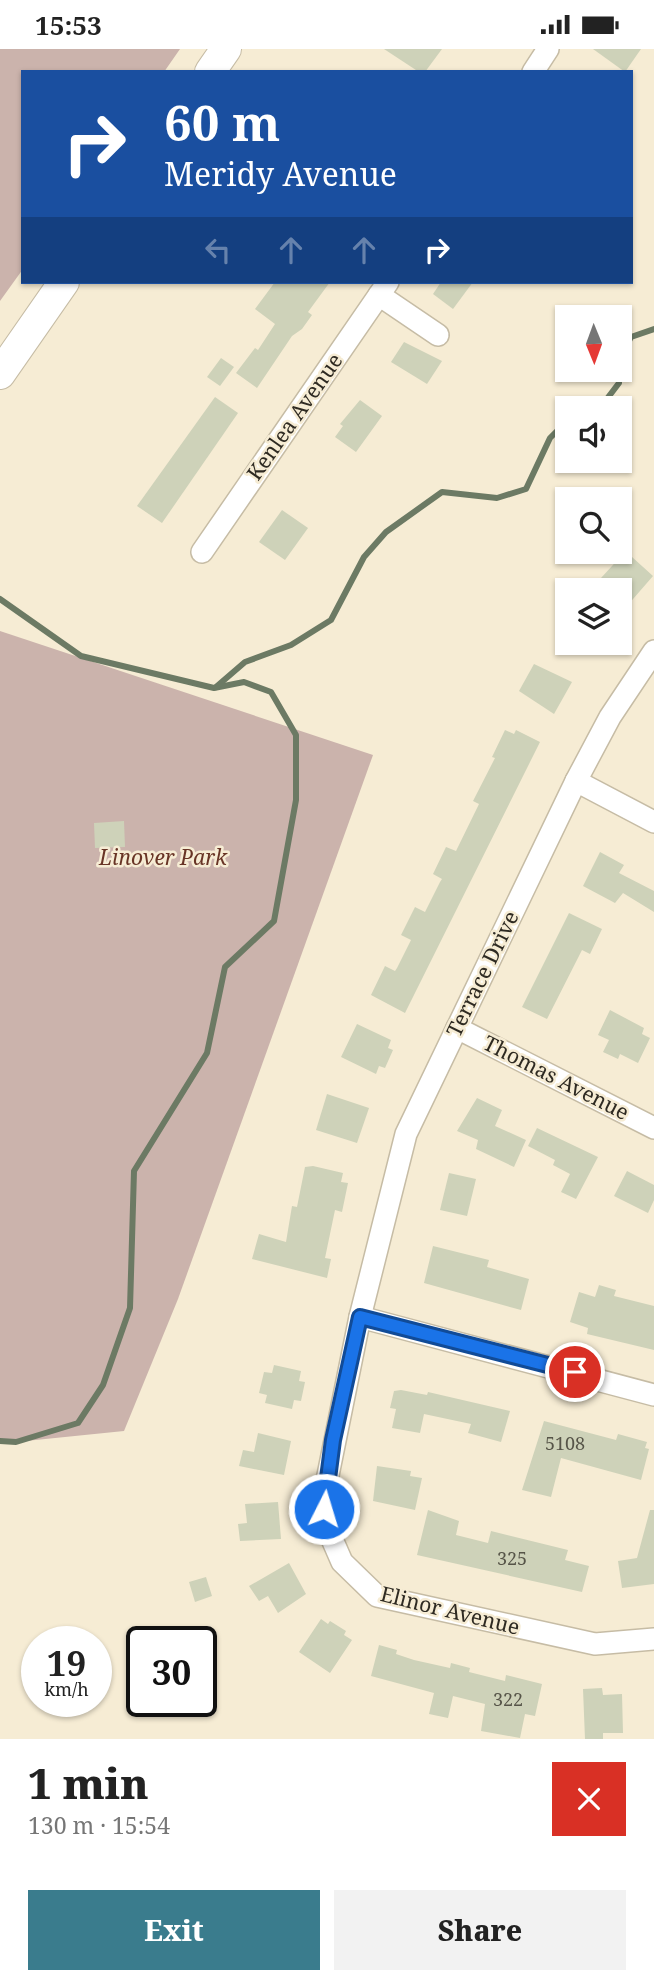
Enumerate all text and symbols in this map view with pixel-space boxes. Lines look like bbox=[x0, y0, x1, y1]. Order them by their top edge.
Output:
text: 15:53 bbox=[35, 7, 102, 43]
text: 60 m bbox=[164, 89, 280, 155]
icon: right bbox=[49, 98, 140, 189]
text: Meridy Avenue bbox=[164, 152, 397, 195]
icon: left bbox=[199, 231, 237, 269]
icon: ahead bbox=[272, 231, 310, 269]
icon: ahead bbox=[345, 231, 383, 269]
icon: right bbox=[418, 231, 456, 269]
north arrow bbox=[555, 305, 632, 381]
map controls bbox=[555, 305, 632, 655]
street label: Kenlea Avenue bbox=[240, 347, 348, 486]
button: sound bbox=[555, 396, 632, 473]
button: search bbox=[555, 487, 632, 564]
button: layers bbox=[555, 578, 632, 655]
park label: Linover Park bbox=[98, 843, 228, 871]
street label: Terrace Drive bbox=[440, 906, 525, 1041]
street label: Thomas Avenue bbox=[479, 1028, 634, 1126]
pin bbox=[545, 1342, 605, 1402]
icon: arrive bbox=[556, 1353, 594, 1391]
house number: 5108 bbox=[545, 1431, 585, 1455]
position arrow bbox=[287, 1472, 361, 1546]
house number: 325 bbox=[497, 1546, 527, 1570]
street label: Elinor Avenue bbox=[378, 1579, 523, 1641]
speed limit sign: 30 bbox=[126, 1626, 217, 1717]
text: 19 bbox=[47, 1639, 86, 1686]
text: km/h bbox=[44, 1677, 89, 1701]
house number: 322 bbox=[493, 1687, 523, 1711]
text: 1 min bbox=[28, 1754, 149, 1811]
button: close bbox=[552, 1762, 626, 1836]
text: 130 m · 15:54 bbox=[28, 1809, 170, 1841]
button: Exit bbox=[28, 1890, 320, 1970]
button: Share bbox=[334, 1890, 626, 1970]

